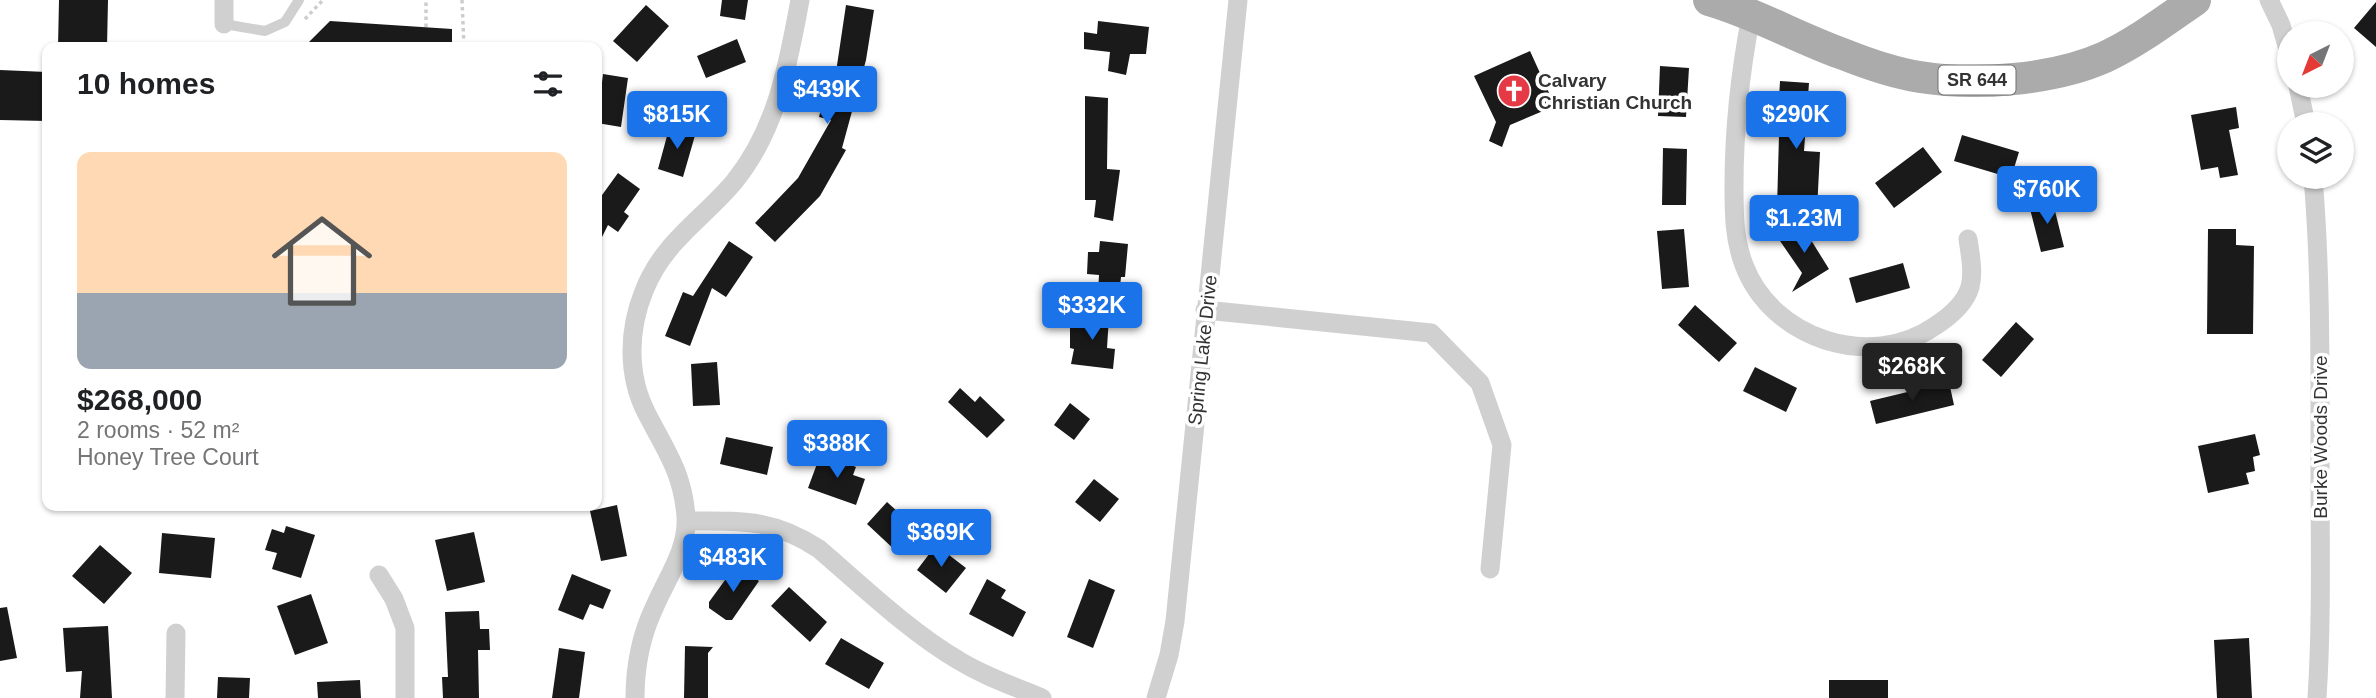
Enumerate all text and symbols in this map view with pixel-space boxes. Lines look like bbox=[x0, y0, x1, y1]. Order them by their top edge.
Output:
north arrow bbox=[2277, 21, 2354, 98]
map controls bbox=[2277, 21, 2354, 189]
icon: filters bbox=[529, 65, 567, 103]
pin: $439K bbox=[778, 66, 876, 126]
road number: SR 644 bbox=[1938, 66, 2016, 94]
text: 10 homes bbox=[77, 67, 215, 100]
place label: Calvary Christian Church bbox=[1538, 70, 1692, 113]
church icon: Calvary Christian Church bbox=[1495, 72, 1533, 110]
text: $439K bbox=[793, 76, 861, 102]
pin: $815K bbox=[628, 92, 726, 151]
pin: $290K bbox=[1747, 92, 1845, 151]
text: $815K bbox=[643, 101, 711, 127]
text: $290K bbox=[1762, 101, 1830, 127]
button: layers bbox=[2277, 112, 2354, 189]
pin: $760K bbox=[1998, 166, 2096, 226]
text: $760K bbox=[2013, 176, 2081, 202]
pin: $1.23M bbox=[1747, 196, 1861, 255]
icon: home bbox=[259, 198, 385, 324]
text: $1.23M bbox=[1766, 205, 1842, 231]
street label: Spring Lake Drive bbox=[1184, 274, 1221, 426]
pin: $332K bbox=[1043, 282, 1141, 342]
text: $332K bbox=[1058, 292, 1126, 318]
pin: $268K bbox=[1863, 344, 1961, 403]
text: $268K bbox=[1878, 353, 1946, 379]
street label: Burke Woods Drive bbox=[2310, 355, 2331, 519]
text: $268,000 bbox=[77, 383, 202, 416]
text: 2 rooms · 52 m² bbox=[77, 417, 239, 443]
pin: $388K bbox=[788, 420, 886, 480]
text: $388K bbox=[803, 430, 871, 456]
text: Honey Tree Court bbox=[77, 444, 259, 470]
pin: $369K bbox=[892, 510, 990, 569]
text: $369K bbox=[907, 519, 975, 545]
pin: $483K bbox=[684, 534, 782, 594]
text: $483K bbox=[699, 544, 767, 570]

